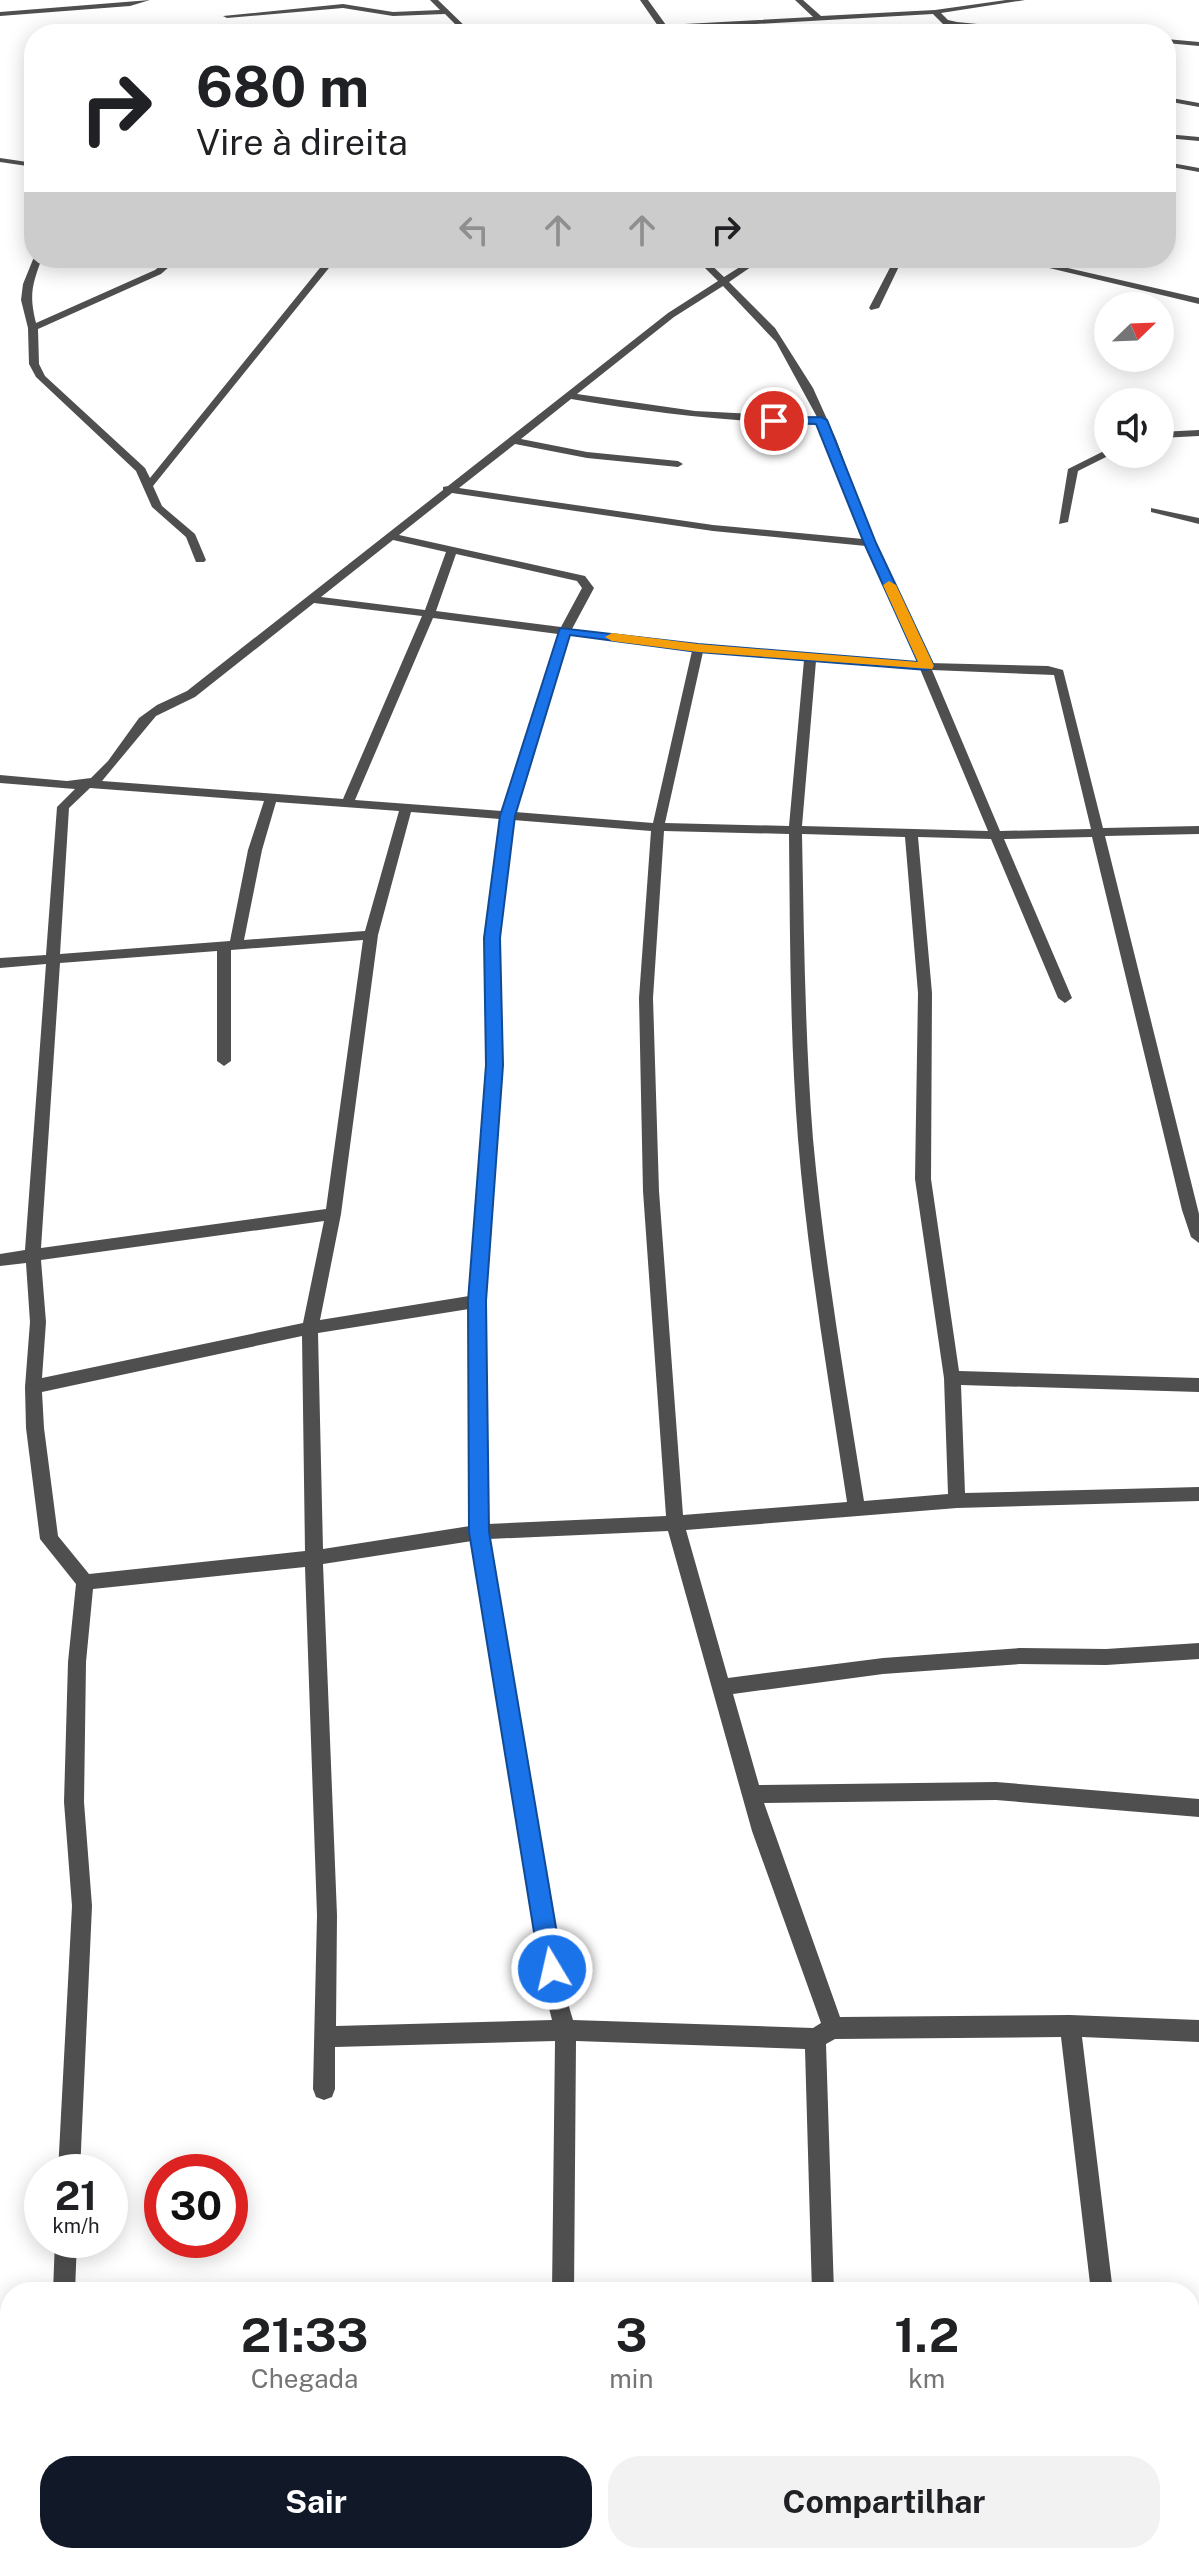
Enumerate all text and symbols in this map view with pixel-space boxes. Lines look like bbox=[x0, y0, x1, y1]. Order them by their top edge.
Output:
text: 680 m bbox=[196, 54, 369, 120]
icon: right bbox=[64, 56, 168, 160]
text: Vire à direita bbox=[196, 121, 408, 163]
icon: left bbox=[452, 208, 496, 252]
icon: ahead bbox=[536, 208, 580, 252]
icon: ahead bbox=[620, 208, 664, 252]
icon: right bbox=[704, 208, 748, 252]
north arrow bbox=[1094, 292, 1174, 372]
map controls bbox=[1094, 292, 1174, 468]
pin bbox=[740, 387, 808, 455]
button: sound bbox=[1094, 388, 1174, 468]
icon: arrive bbox=[752, 399, 796, 443]
position arrow bbox=[510, 1927, 594, 2011]
speed limit sign: 30 bbox=[144, 2154, 248, 2258]
text: 21 bbox=[55, 2172, 97, 2219]
text: km/h bbox=[52, 2214, 100, 2238]
text: 21:33 bbox=[241, 2306, 368, 2363]
text: 3 bbox=[615, 2306, 647, 2363]
text: 1.2 bbox=[894, 2306, 959, 2363]
text: Chegada bbox=[251, 2363, 358, 2394]
text: min bbox=[609, 2363, 653, 2394]
text: km bbox=[908, 2363, 945, 2394]
button: Sair bbox=[40, 2456, 592, 2548]
button: Compartilhar bbox=[608, 2456, 1160, 2548]

